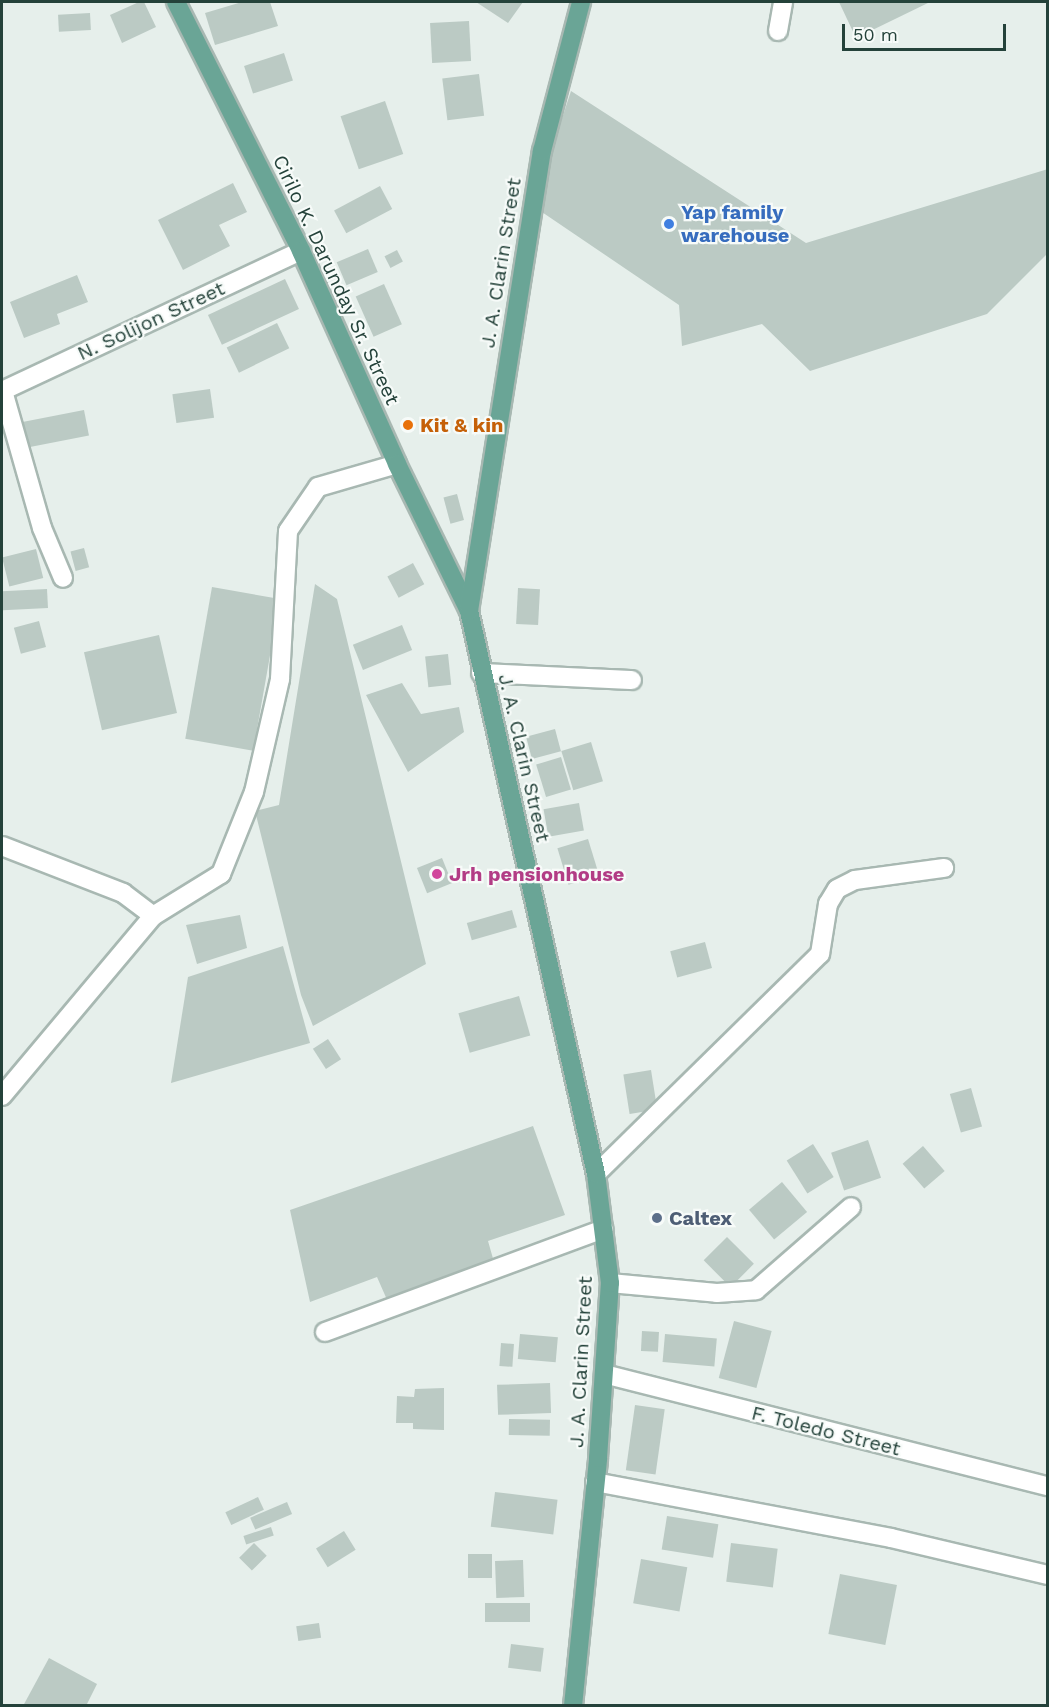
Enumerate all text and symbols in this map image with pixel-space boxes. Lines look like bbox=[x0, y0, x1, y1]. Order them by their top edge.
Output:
scale bar bbox=[845, 12, 1008, 50]
text: 50 m bbox=[853, 24, 898, 45]
street label: Cirilo K. Darunday Sr. Street bbox=[267, 151, 405, 409]
street label: J. A. Clarin Street bbox=[476, 176, 526, 350]
place label: Yap family warehouse bbox=[681, 201, 789, 248]
marker: Yap family warehouse bbox=[662, 217, 676, 231]
street label: N. Solijon Street bbox=[74, 276, 228, 366]
place label: Kit & kin bbox=[420, 413, 503, 437]
marker: Kit & kin bbox=[401, 418, 415, 432]
street label: J. A. Clarin Street bbox=[493, 671, 555, 845]
place label: Jrh pensionhouse bbox=[449, 862, 624, 886]
marker: Jrh pensionhouse bbox=[430, 867, 444, 881]
place label: Caltex bbox=[669, 1206, 732, 1230]
marker: Caltex bbox=[650, 1211, 664, 1225]
street label: J. A. Clarin Street bbox=[565, 1275, 597, 1449]
street label: F. Toledo Street bbox=[749, 1401, 903, 1461]

